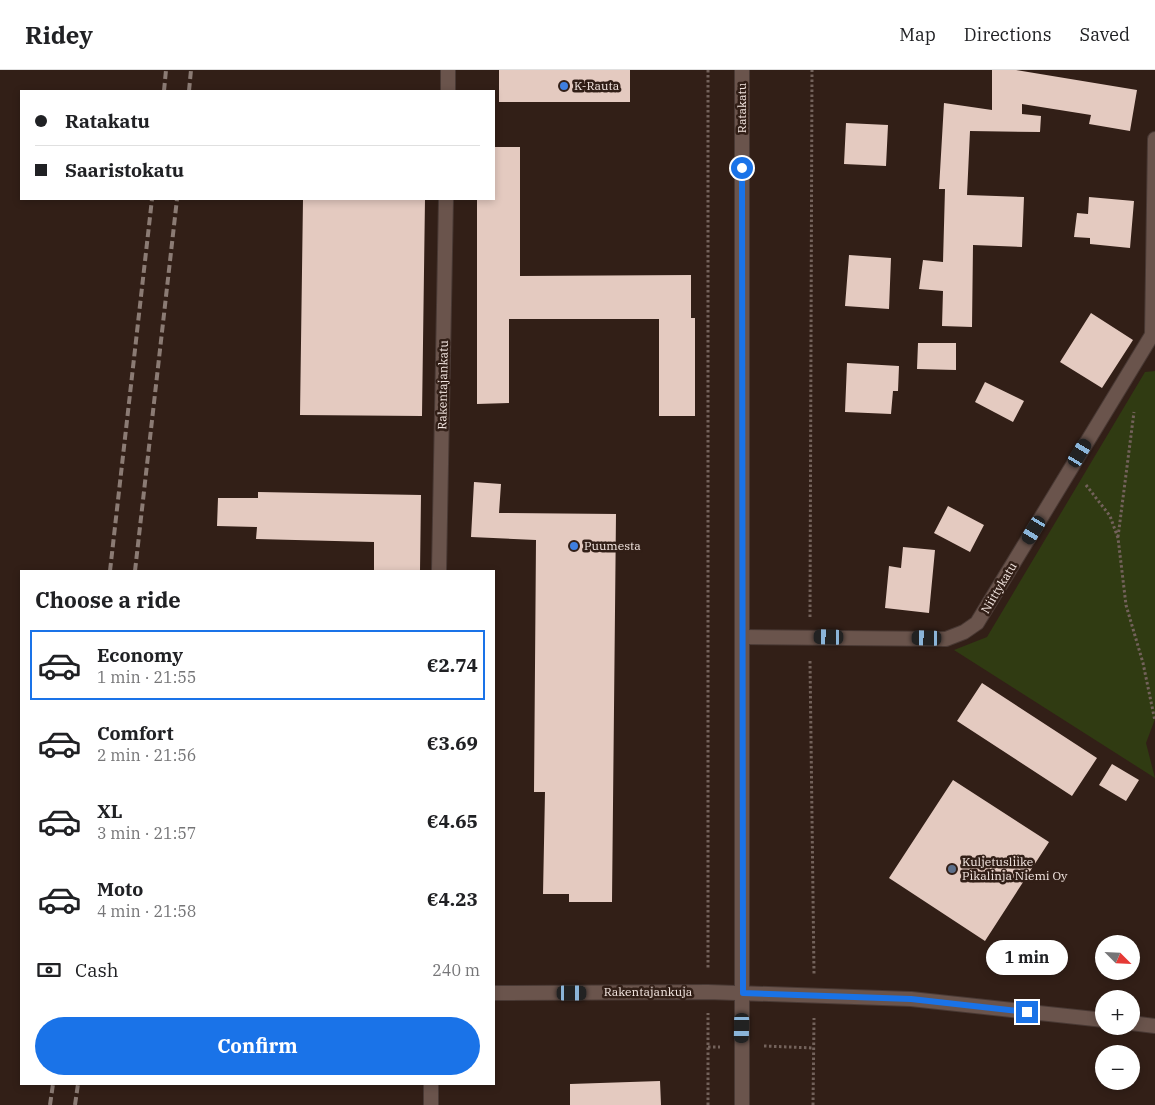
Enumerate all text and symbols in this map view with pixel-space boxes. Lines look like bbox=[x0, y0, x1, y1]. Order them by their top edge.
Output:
text: Ridey bbox=[25, 19, 93, 51]
text: Map bbox=[899, 23, 936, 46]
text: Directions bbox=[964, 23, 1052, 46]
text: Saved bbox=[1080, 23, 1130, 46]
place label: K-Rauta bbox=[574, 78, 620, 93]
marker: K-Rauta bbox=[558, 80, 570, 92]
street label: Ratakatu bbox=[734, 82, 749, 133]
text: Ratakatu bbox=[65, 109, 150, 133]
route start bbox=[731, 157, 753, 179]
text: Saaristokatu bbox=[65, 158, 184, 182]
street label: Rakentajankatu bbox=[434, 340, 451, 430]
car bbox=[1065, 436, 1094, 470]
car bbox=[1019, 513, 1048, 547]
place label: Puumesta bbox=[584, 538, 641, 553]
marker: Puumesta bbox=[568, 540, 580, 552]
street label: Niittykatu bbox=[978, 559, 1020, 616]
text: Choose a ride bbox=[35, 585, 181, 614]
car bbox=[813, 629, 844, 645]
car bbox=[911, 630, 942, 646]
icon: car bbox=[37, 643, 82, 688]
text: Economy bbox=[97, 643, 183, 667]
text: €2.74 bbox=[427, 653, 478, 677]
text: 1 min · 21:55 bbox=[97, 667, 196, 687]
icon: car bbox=[37, 721, 82, 766]
text: Comfort bbox=[97, 721, 174, 745]
text: €3.69 bbox=[427, 731, 478, 755]
text: 2 min · 21:56 bbox=[97, 745, 196, 765]
icon: car bbox=[37, 799, 82, 844]
text: XL bbox=[97, 799, 123, 823]
text: €4.65 bbox=[427, 809, 478, 833]
text: 3 min · 21:57 bbox=[97, 823, 196, 843]
place label: Kuljetusliike Pikalinja Niemi Oy bbox=[962, 854, 1068, 883]
marker: Kuljetusliike Pikalinja Niemi Oy bbox=[946, 863, 958, 875]
icon: car bbox=[37, 877, 82, 922]
text: Moto bbox=[97, 877, 143, 901]
text: €4.23 bbox=[427, 887, 478, 911]
text: 4 min · 21:58 bbox=[97, 901, 196, 921]
north arrow bbox=[1095, 935, 1140, 980]
map controls bbox=[1095, 935, 1140, 1090]
callout: 1 min bbox=[986, 940, 1068, 974]
text: 1 min bbox=[1005, 947, 1049, 967]
icon: cash bbox=[35, 956, 63, 984]
text: Cash bbox=[75, 958, 119, 982]
text: 240 m bbox=[432, 960, 480, 980]
street label: Rakentajankuja bbox=[604, 984, 693, 999]
car bbox=[557, 986, 587, 1001]
button: + bbox=[1095, 990, 1140, 1035]
route end bbox=[1016, 1001, 1038, 1023]
car bbox=[734, 1013, 749, 1043]
button: Confirm bbox=[35, 1017, 480, 1075]
button: − bbox=[1095, 1045, 1140, 1090]

